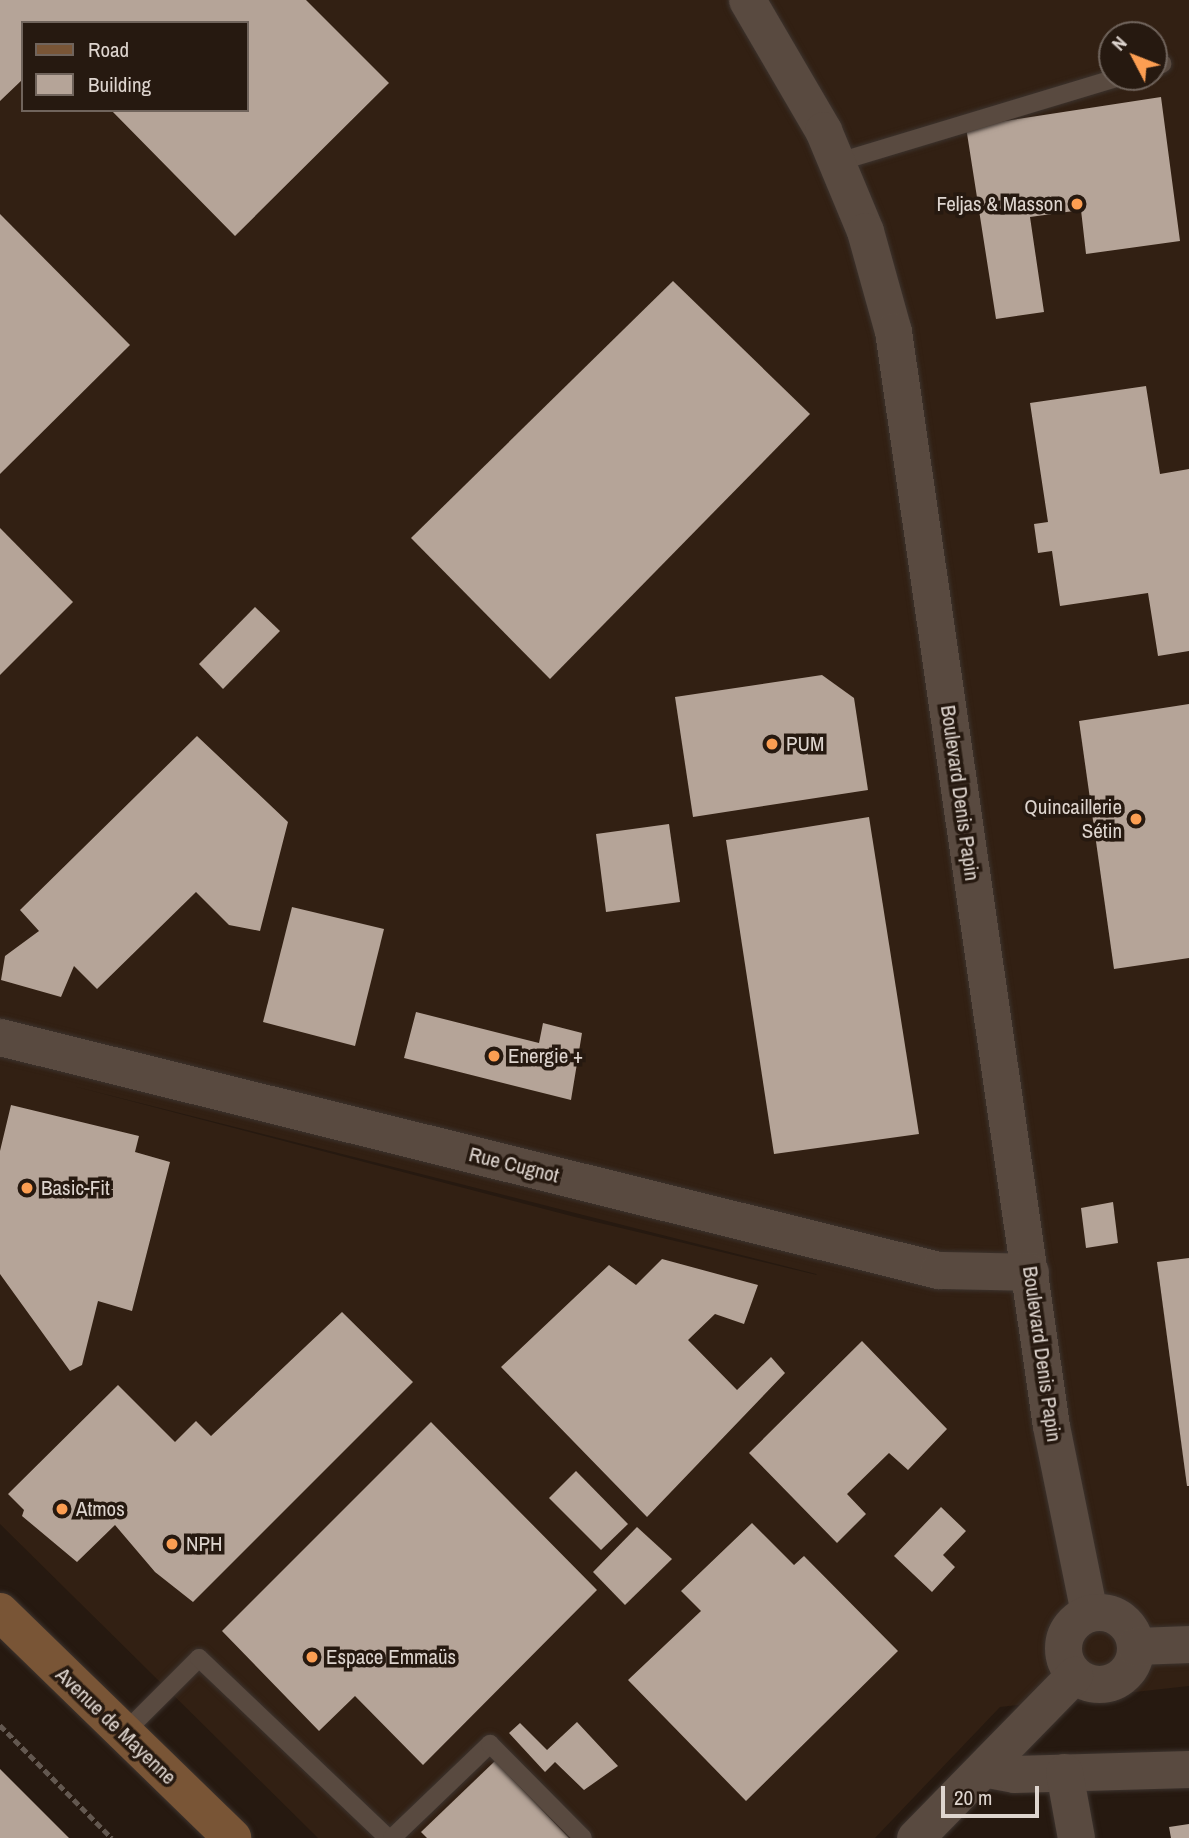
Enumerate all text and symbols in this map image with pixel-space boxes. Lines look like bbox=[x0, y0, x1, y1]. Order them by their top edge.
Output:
legend bbox=[21, 21, 248, 112]
north arrow bbox=[1098, 21, 1168, 91]
text: N bbox=[1105, 30, 1132, 56]
text: Road bbox=[88, 35, 129, 64]
text: Building bbox=[88, 70, 151, 99]
place label: Feljas & Masson bbox=[937, 191, 1063, 217]
marker: Feljas & Masson bbox=[1069, 196, 1085, 212]
street label: Boulevard Denis Papin bbox=[935, 704, 985, 882]
place label: PUM bbox=[786, 731, 824, 757]
marker: PUM bbox=[764, 736, 780, 752]
place label: Quincaillerie Sétin bbox=[1024, 794, 1122, 844]
marker: Quincaillerie Sétin bbox=[1128, 811, 1144, 827]
place label: Energie + bbox=[508, 1043, 583, 1069]
marker: Energie + bbox=[486, 1048, 502, 1064]
street label: Rue Cugnot bbox=[466, 1142, 562, 1188]
place label: Basic-Fit bbox=[41, 1175, 110, 1201]
marker: Basic-Fit bbox=[19, 1180, 35, 1196]
street label: Boulevard Denis Papin bbox=[1017, 1265, 1067, 1443]
place label: Atmos bbox=[76, 1496, 125, 1522]
marker: Atmos bbox=[54, 1501, 70, 1517]
place label: NPH bbox=[186, 1531, 222, 1557]
marker: NPH bbox=[164, 1536, 180, 1552]
place label: Espace Emmaüs bbox=[326, 1644, 456, 1670]
marker: Espace Emmaüs bbox=[304, 1649, 320, 1665]
street label: Avenue de Mayenne bbox=[51, 1662, 181, 1790]
scale bar bbox=[944, 1772, 1042, 1816]
text: 20 m bbox=[954, 1783, 992, 1812]

